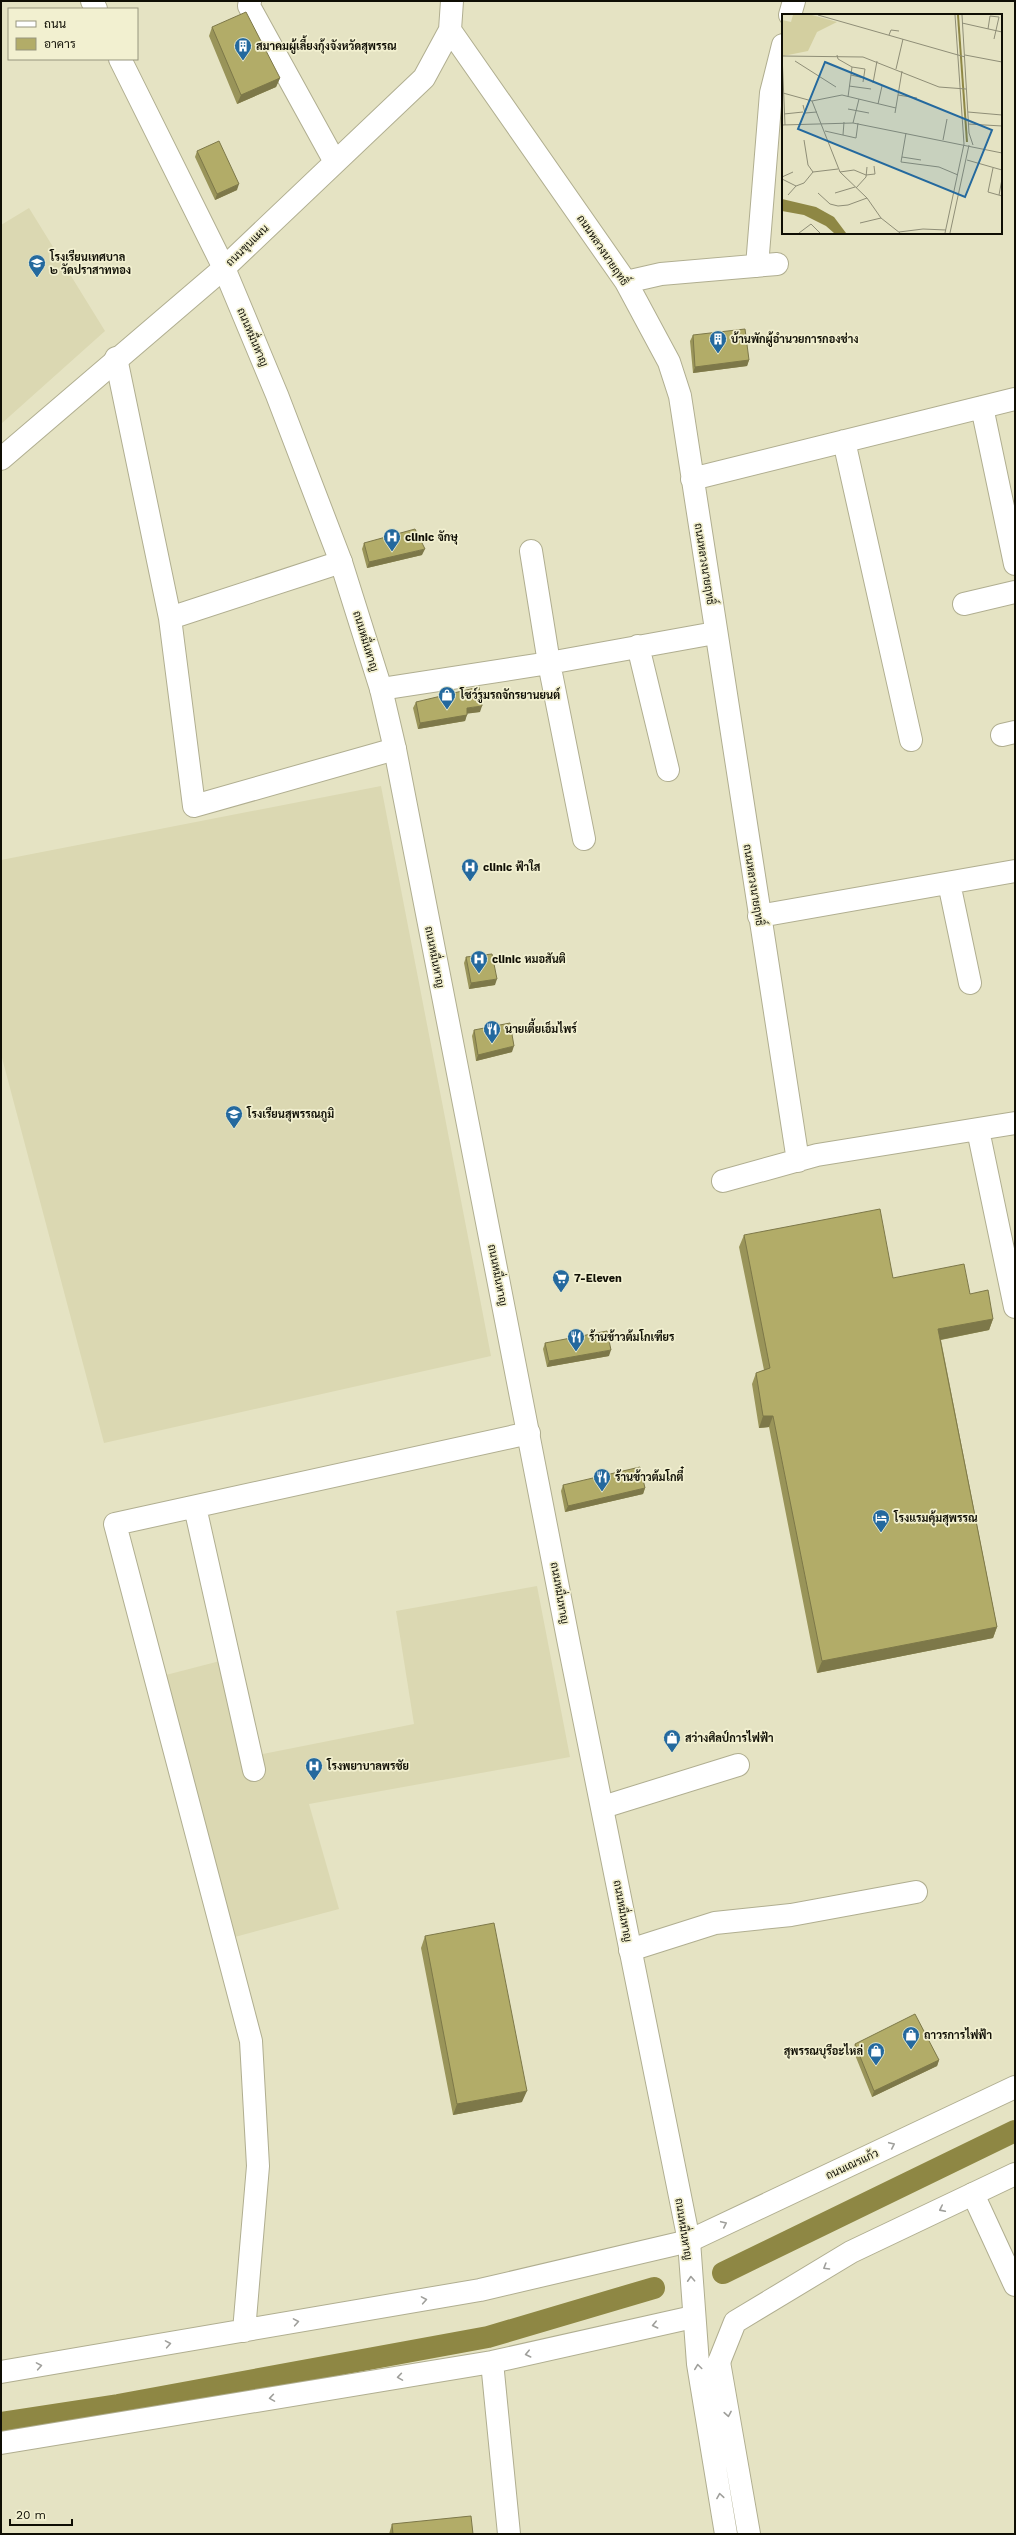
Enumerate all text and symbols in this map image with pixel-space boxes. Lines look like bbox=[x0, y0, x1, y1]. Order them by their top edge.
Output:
legend bbox=[8, 8, 138, 60]
inset map bbox=[782, 14, 1002, 234]
text: ถนน bbox=[44, 17, 67, 31]
place label: สมาคมผู้เลี้ยงกุ้งจังหวัดสุพรรณ bbox=[256, 35, 397, 54]
building icon: สมาคมผู้เลี้ยงกุ้งจังหวัดสุพรรณ bbox=[233, 36, 253, 61]
text: อาคาร bbox=[44, 37, 76, 51]
street label: ถนนหลวงนายฤทธิ์ bbox=[574, 209, 636, 288]
street label: ถนนขุนแผน bbox=[223, 222, 273, 270]
place label: โรงเรียนเทศบาล ๒ วัดปราสาททอง bbox=[49, 249, 131, 277]
school or university icon: โรงเรียนเทศบาล ๒ วัดปราสาททอง bbox=[27, 253, 47, 278]
street label: ถนนหมื่นหาญ bbox=[234, 304, 275, 369]
building icon: บ้านพักผู้อำนวยการกองช่าง bbox=[708, 329, 728, 354]
place label: บ้านพักผู้อำนวยการกองช่าง bbox=[731, 331, 859, 347]
street label: ถนนหลวงนายฤทธิ์ bbox=[692, 521, 723, 606]
hospital icon: clinic จักษุ bbox=[382, 527, 402, 552]
place label: clinic จักษุ bbox=[405, 530, 458, 545]
street label: ถนนหมื่นหาญ bbox=[350, 608, 386, 673]
shop icon: โชว์รูมรถจักรยานยนต์ bbox=[437, 685, 457, 710]
place label: โชว์รูมรถจักรยานยนต์ bbox=[459, 687, 561, 703]
street label: ถนนหลวงนายฤทธิ์ bbox=[741, 842, 772, 927]
hospital icon: clinic ฟ้าใส bbox=[460, 857, 480, 882]
place label: clinic ฟ้าใส bbox=[483, 859, 541, 874]
street label: ถนนหมื่นหาญ bbox=[422, 924, 452, 989]
hospital icon: clinic หมอสันติ bbox=[469, 949, 489, 974]
place label: clinic หมอสันติ bbox=[492, 952, 566, 966]
place label: นายเตี้ยเอ็มไพร์ bbox=[505, 1018, 578, 1036]
restaurant icon: นายเตี้ยเอ็มไพร์ bbox=[482, 1019, 502, 1044]
school or university icon: โรงเรียนสุพรรณภูมิ bbox=[224, 1104, 244, 1129]
place label: โรงเรียนสุพรรณภูมิ bbox=[246, 1106, 334, 1122]
street label: ถนนหมื่นหาญ bbox=[485, 1242, 515, 1307]
supermarket icon: 7-Eleven bbox=[551, 1268, 571, 1293]
place label: 7-Eleven bbox=[574, 1272, 622, 1285]
restaurant icon: ร้านข้าวต้มโกเฑียร bbox=[566, 1327, 586, 1352]
place label: ร้านข้าวต้มโกเฑียร bbox=[589, 1329, 675, 1344]
place label: ร้านข้าวต้มโกตี๋ bbox=[615, 1466, 685, 1484]
restaurant icon: ร้านข้าวต้มโกตี๋ bbox=[592, 1467, 612, 1492]
hotel icon: โรงแรมคุ้มสุพรรณ bbox=[871, 1508, 891, 1533]
place label: โรงแรมคุ้มสุพรรณ bbox=[893, 1510, 978, 1526]
street label: ถนนหมื่นหาญ bbox=[548, 1560, 576, 1625]
shop icon: สว่างศิลป์การไฟฟ้า bbox=[662, 1728, 682, 1753]
place label: สว่างศิลป์การไฟฟ้า bbox=[685, 1730, 774, 1745]
hospital icon: โรงพยาบาลพรชัย bbox=[304, 1756, 324, 1781]
place label: โรงพยาบาลพรชัย bbox=[326, 1758, 409, 1773]
street label: ถนนหมื่นหาญ bbox=[611, 1878, 639, 1943]
shop icon: ถาวรการไฟฟ้า bbox=[901, 2025, 921, 2050]
place label: ถาวรการไฟฟ้า bbox=[924, 2027, 992, 2042]
shop icon: สุพรรณบุรีอะไหล่ bbox=[866, 2041, 886, 2066]
place label: สุพรรณบุรีอะไหล่ bbox=[784, 2043, 863, 2059]
one-way arrow bbox=[888, 2142, 895, 2150]
street label: ถนนเณรแก้ว bbox=[823, 2146, 881, 2182]
street label: ถนนหมื่นหาญ bbox=[672, 2196, 700, 2261]
one-way arrow bbox=[939, 2204, 946, 2212]
one-way arrow bbox=[720, 2221, 727, 2229]
one-way arrow bbox=[823, 2263, 830, 2270]
one-way arrow bbox=[686, 2276, 695, 2282]
one-way arrow bbox=[421, 2296, 427, 2305]
one-way arrow bbox=[293, 2319, 299, 2327]
one-way arrow bbox=[652, 2320, 658, 2328]
one-way arrow bbox=[165, 2340, 171, 2349]
one-way arrow bbox=[525, 2349, 531, 2357]
one-way arrow bbox=[36, 2362, 43, 2371]
one-way arrow bbox=[694, 2364, 703, 2370]
one-way arrow bbox=[397, 2372, 403, 2381]
one-way arrow bbox=[269, 2393, 275, 2402]
one-way arrow bbox=[724, 2411, 732, 2417]
one-way arrow bbox=[716, 2492, 724, 2499]
scale bar bbox=[10, 2501, 72, 2527]
text: 20 m bbox=[16, 2508, 46, 2522]

